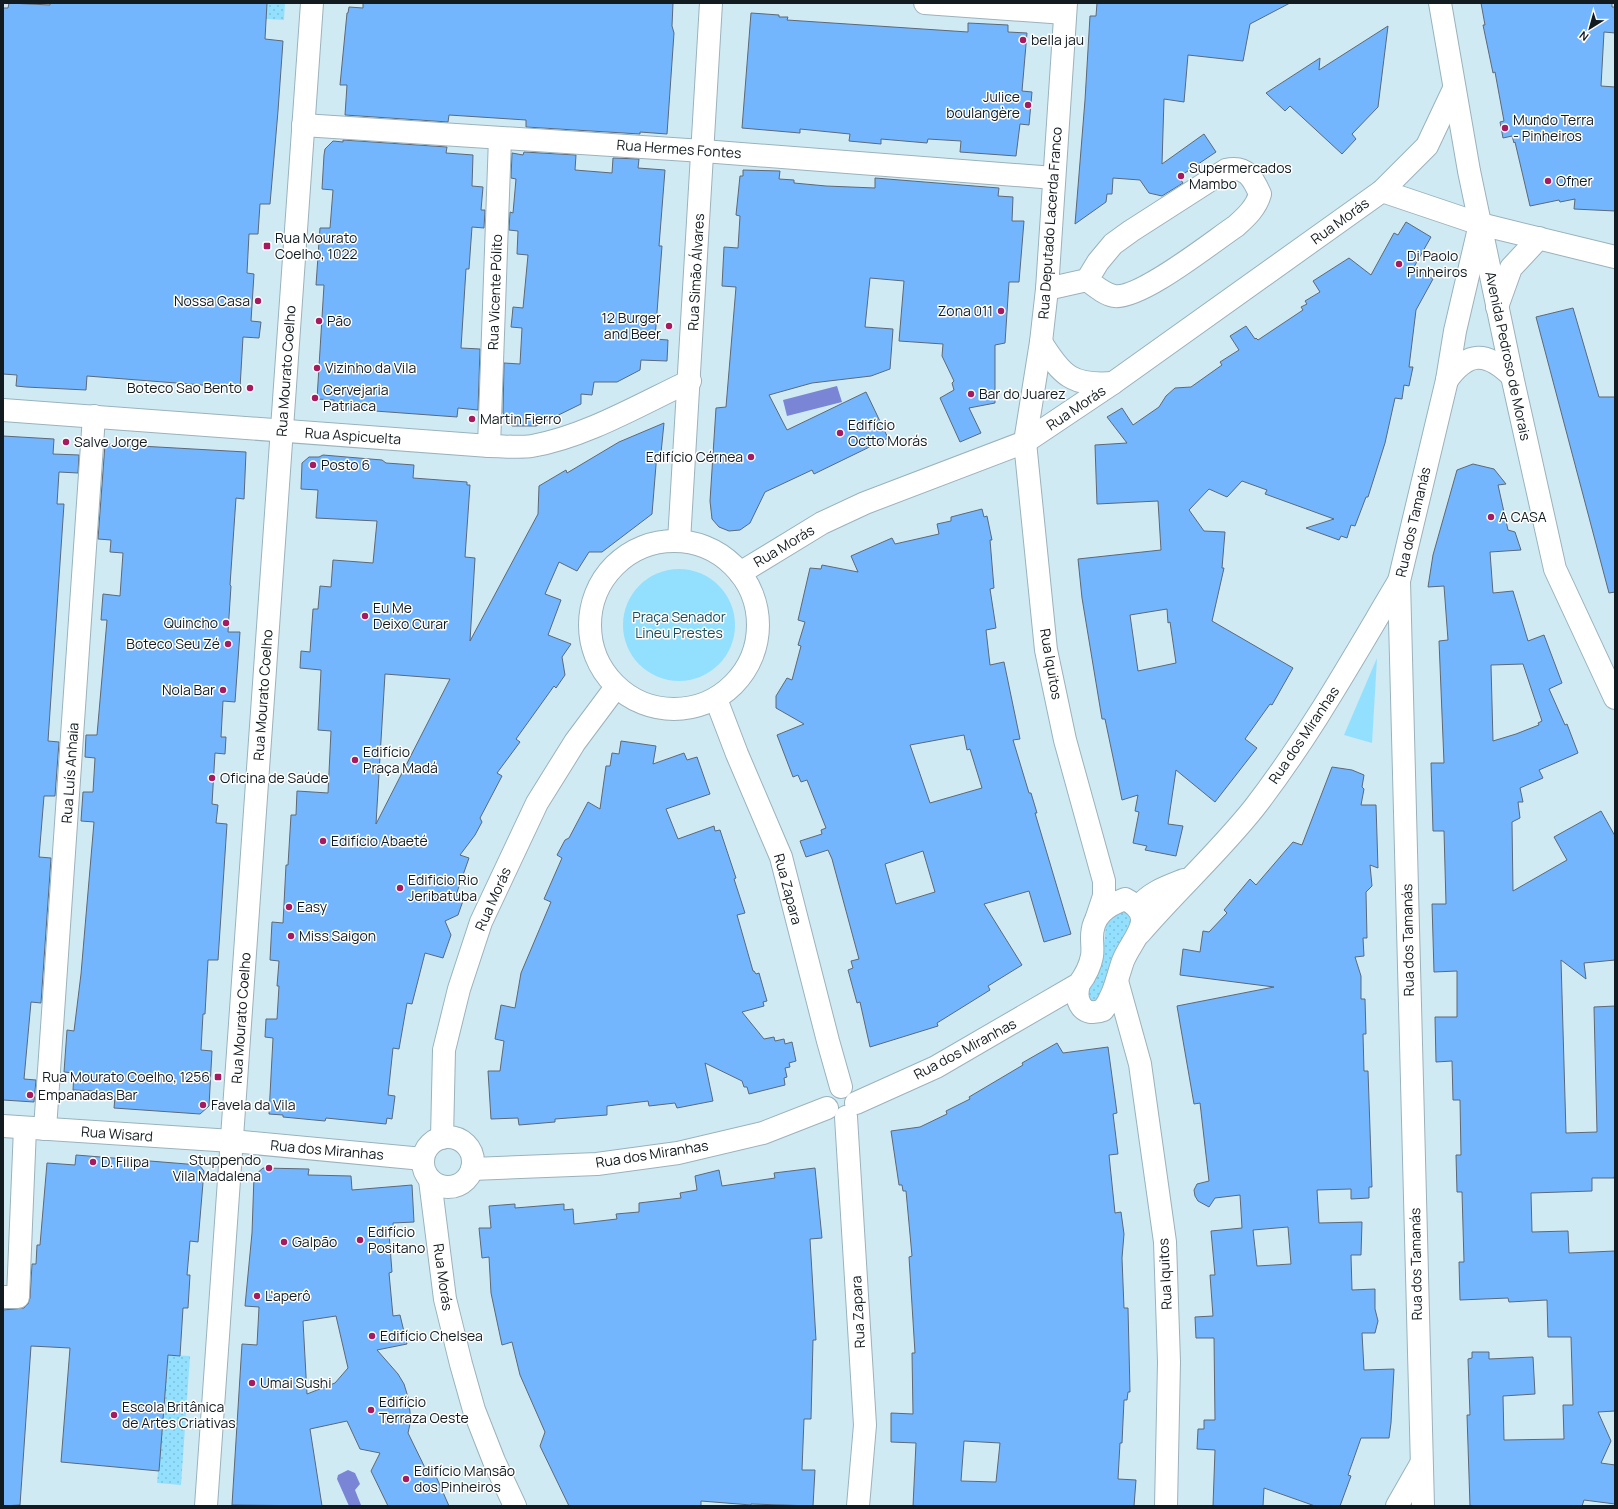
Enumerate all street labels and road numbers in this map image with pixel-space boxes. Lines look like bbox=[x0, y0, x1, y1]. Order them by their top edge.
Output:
street label: Rua Deputado Lacerda Franco bbox=[1033, 126, 1066, 320]
street label: Rua Hermes Fontes bbox=[616, 135, 742, 162]
street label: Rua Morás bbox=[1307, 193, 1373, 248]
street label: Rua Simão Álvares bbox=[683, 213, 708, 331]
street label: Rua Vicente Pólito bbox=[483, 234, 506, 350]
street label: Avenida Pedroso de Morais bbox=[1481, 270, 1536, 442]
street label: Rua Mourato Coelho bbox=[271, 305, 300, 437]
street label: Rua Morás bbox=[1042, 381, 1109, 434]
street label: Rua Aspicuelta bbox=[304, 423, 402, 448]
street label: Rua dos Tamanás bbox=[1391, 465, 1434, 579]
street label: Rua Morás bbox=[750, 520, 818, 571]
street label: Rua Iquitos bbox=[1036, 627, 1067, 701]
street label: Rua Mourato Coelho bbox=[248, 629, 277, 761]
street label: Rua dos Miranhas bbox=[1264, 682, 1343, 787]
street label: Rua Luís Anhaia bbox=[57, 722, 82, 824]
street label: Rua Zapara bbox=[770, 851, 807, 926]
street label: Rua Morás bbox=[470, 864, 515, 934]
street label: Rua dos Tamanás bbox=[1397, 884, 1418, 996]
street label: Rua Mourato Coelho bbox=[226, 952, 255, 1084]
street label: Rua dos Miranhas bbox=[910, 1013, 1019, 1084]
street label: Rua Wisard bbox=[80, 1122, 154, 1145]
street label: Rua dos Miranhas bbox=[270, 1135, 385, 1164]
street label: Rua dos Miranhas bbox=[594, 1135, 710, 1172]
street label: Rua dos Tamanás bbox=[1405, 1208, 1426, 1320]
street label: Rua Iquitos bbox=[1153, 1238, 1176, 1310]
street label: Rua Morás bbox=[429, 1242, 458, 1312]
street label: Rua Zapara bbox=[846, 1275, 869, 1349]

